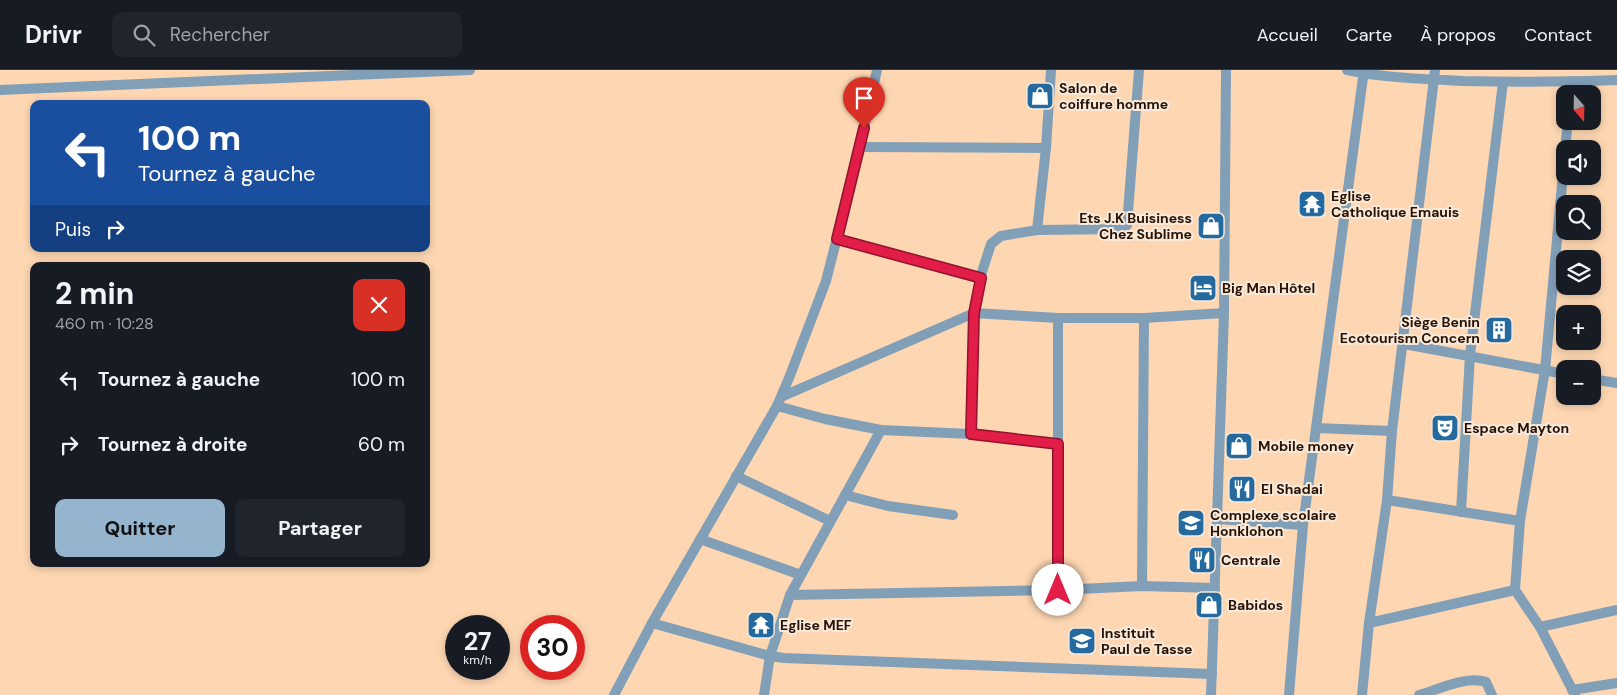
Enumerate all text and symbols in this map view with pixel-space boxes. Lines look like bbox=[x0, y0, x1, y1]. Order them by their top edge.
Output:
search box bbox=[112, 12, 462, 57]
text: Drivr bbox=[25, 19, 82, 50]
icon: search bbox=[130, 21, 158, 49]
text: Rechercher bbox=[170, 22, 270, 47]
text: Accueil bbox=[1257, 23, 1318, 47]
text: Carte bbox=[1346, 23, 1392, 47]
text: À propos bbox=[1420, 23, 1496, 47]
text: Contact bbox=[1524, 23, 1592, 47]
pin bbox=[843, 77, 885, 128]
place label: Salon de coiffure homme bbox=[1059, 79, 1168, 113]
shop icon: Salon de coiffure homme bbox=[1025, 81, 1055, 111]
icon: arrive bbox=[850, 84, 878, 112]
north arrow bbox=[1556, 85, 1601, 130]
map controls bbox=[1556, 85, 1601, 405]
text: 100 m bbox=[138, 115, 241, 161]
icon: left bbox=[55, 120, 120, 185]
button: sound bbox=[1556, 140, 1601, 185]
text: Tournez à gauche bbox=[138, 159, 316, 188]
place label: Eglise Catholique Emauis bbox=[1331, 187, 1459, 221]
temple icon: Eglise Catholique Emauis bbox=[1297, 189, 1327, 219]
button: search bbox=[1556, 195, 1601, 240]
place label: Ets J.K Buisiness Chez Sublime bbox=[1079, 209, 1192, 243]
shop icon: Ets J.K Buisiness Chez Sublime bbox=[1196, 211, 1226, 241]
icon: right bbox=[101, 215, 129, 243]
text: Puis bbox=[55, 217, 91, 242]
button: layers bbox=[1556, 250, 1601, 295]
hotel icon: Big Man Hôtel bbox=[1188, 273, 1218, 303]
text: 2 min bbox=[55, 274, 134, 313]
button: close bbox=[353, 279, 405, 331]
place label: Big Man Hôtel bbox=[1222, 279, 1315, 297]
button: + bbox=[1556, 305, 1601, 350]
text: 460 m · 10:28 bbox=[55, 313, 154, 334]
place label: Siège Benin Ecotourism Concern bbox=[1340, 313, 1480, 347]
building icon: Siège Benin Ecotourism Concern bbox=[1484, 315, 1514, 345]
button: − bbox=[1556, 360, 1601, 405]
icon: left bbox=[55, 366, 83, 394]
text: Tournez à gauche bbox=[98, 367, 260, 392]
text: 100 m bbox=[351, 367, 405, 392]
theatre icon: Espace Mayton bbox=[1430, 413, 1460, 443]
place label: Espace Mayton bbox=[1464, 419, 1569, 437]
icon: right bbox=[55, 431, 83, 459]
shop icon: Mobile money bbox=[1224, 431, 1254, 461]
text: Tournez à droite bbox=[98, 432, 248, 457]
text: 60 m bbox=[358, 432, 405, 457]
place label: Mobile money bbox=[1258, 437, 1355, 455]
restaurant icon: El Shadai bbox=[1227, 474, 1257, 504]
place label: El Shadai bbox=[1261, 480, 1323, 498]
button: Quitter bbox=[55, 499, 225, 557]
button: Partager bbox=[235, 499, 405, 557]
place label: Complexe scolaire Honklohon bbox=[1210, 506, 1337, 540]
school or university icon: Complexe scolaire Honklohon bbox=[1176, 508, 1206, 538]
restaurant icon: Centrale bbox=[1187, 545, 1217, 575]
place label: Centrale bbox=[1221, 551, 1281, 569]
position arrow bbox=[1031, 563, 1083, 615]
shop icon: Babidos bbox=[1194, 590, 1224, 620]
place label: Babidos bbox=[1228, 596, 1283, 614]
temple icon: Eglise MEF bbox=[746, 610, 776, 640]
speed limit sign: 30 bbox=[520, 615, 585, 680]
place label: Eglise MEF bbox=[780, 616, 852, 634]
place label: Instituit Paul de Tasse bbox=[1101, 624, 1193, 658]
text: 27 bbox=[464, 625, 491, 658]
school or university icon: Instituit Paul de Tasse bbox=[1067, 626, 1097, 656]
text: km/h bbox=[463, 652, 492, 668]

